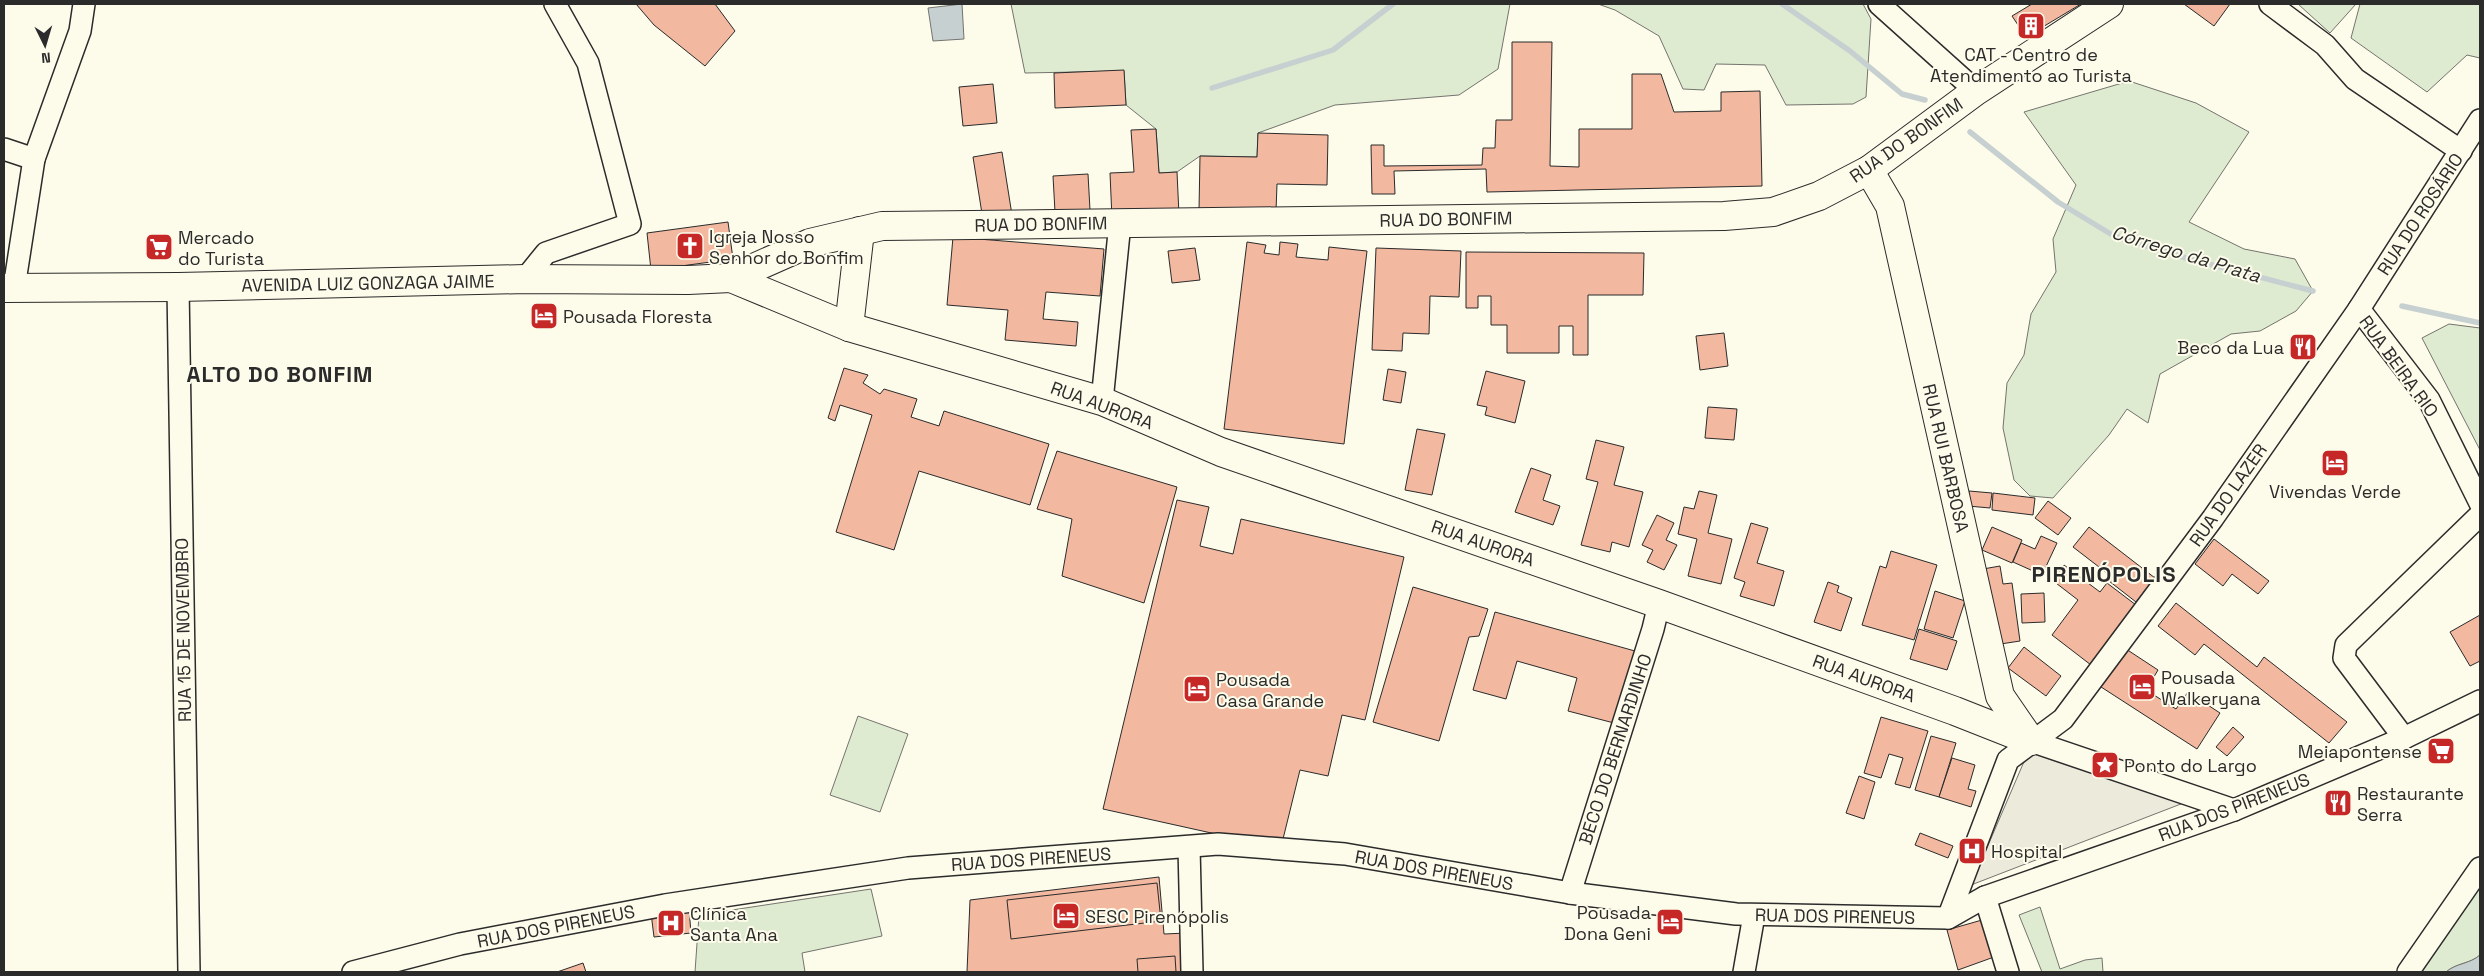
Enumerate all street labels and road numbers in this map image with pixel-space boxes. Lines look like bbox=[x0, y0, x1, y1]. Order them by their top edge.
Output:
street label: RUA DO BONFIM bbox=[1845, 92, 1967, 188]
street label: RUA DO ROSÁRIO bbox=[2372, 149, 2468, 279]
street label: RUA DO BONFIM bbox=[1379, 206, 1513, 232]
street label: RUA DO BONFIM bbox=[974, 211, 1108, 237]
street label: AVENIDA LUIZ GONZAGA JAIME bbox=[241, 269, 495, 297]
street label: RUA BEIRA RIO bbox=[2354, 311, 2444, 421]
street label: RUA AURORA bbox=[1047, 376, 1157, 434]
street label: RUA RUI BARBOSA bbox=[1918, 381, 1974, 535]
street label: RUA DO LAZER bbox=[2184, 439, 2272, 551]
street label: RUA AURORA bbox=[1428, 515, 1538, 571]
street label: RUA 15 DE NOVEMBRO bbox=[170, 538, 196, 722]
street label: RUA AURORA bbox=[1809, 649, 1919, 707]
street label: BECO DO BERNARDINHO bbox=[1573, 651, 1657, 847]
street label: RUA DOS PIRENEUS bbox=[2155, 768, 2313, 846]
street label: RUA DOS PIRENEUS bbox=[950, 842, 1112, 876]
street label: RUA DOS PIRENEUS bbox=[1353, 845, 1515, 895]
street label: RUA DOS PIRENEUS bbox=[475, 899, 637, 953]
street label: RUA DOS PIRENEUS bbox=[1755, 903, 1915, 929]

